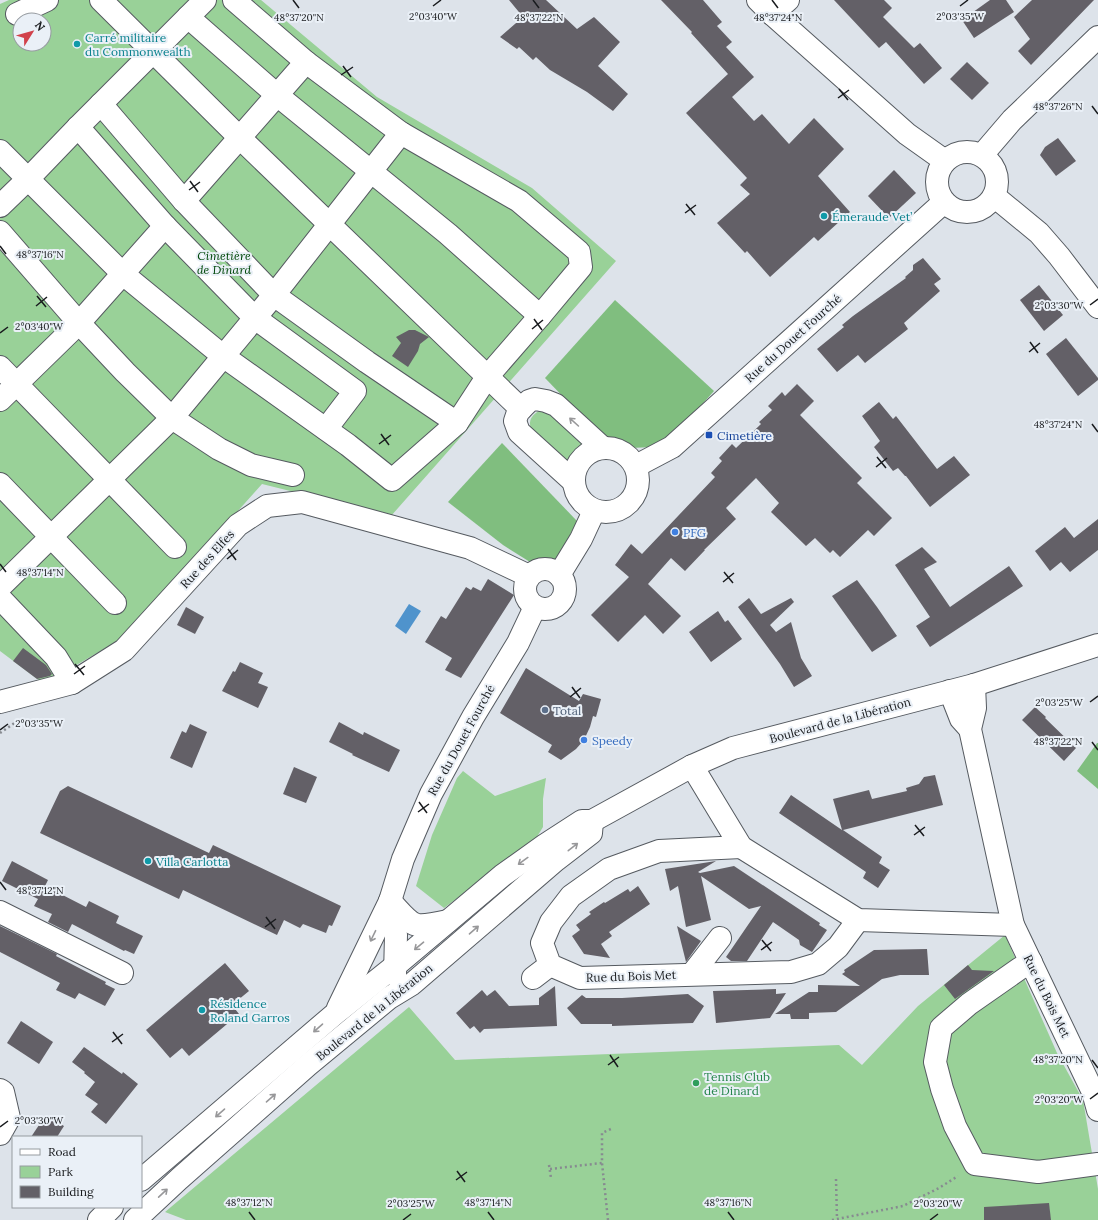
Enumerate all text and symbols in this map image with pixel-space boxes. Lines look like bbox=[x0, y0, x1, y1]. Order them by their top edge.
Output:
text: 2°03'40"W bbox=[409, 10, 458, 23]
text: 2°03'35"W bbox=[936, 10, 985, 23]
text: 48°37'20"N bbox=[274, 11, 324, 24]
text: 48°37'22"N bbox=[515, 11, 564, 24]
text: 48°37'24"N bbox=[754, 11, 803, 24]
north arrow bbox=[12, 12, 52, 52]
text: N bbox=[32, 18, 48, 34]
place label: Carré militaire du Commonwealth bbox=[85, 30, 191, 59]
marker: Carré militaire du Commonwealth bbox=[72, 39, 82, 49]
text: 48°37'26"N bbox=[1033, 100, 1083, 113]
place label: Émeraude Vet’ bbox=[832, 209, 912, 224]
marker: Émeraude Vet’ bbox=[819, 211, 829, 221]
text: 48°37'16"N bbox=[16, 248, 64, 261]
park label: Cimetière de Dinard bbox=[197, 248, 251, 277]
street label: Rue du Douet Fourché bbox=[742, 290, 845, 385]
text: 2°03'30"W bbox=[1035, 299, 1084, 312]
text: 2°03'40"W bbox=[15, 320, 64, 333]
one-way arrow bbox=[569, 417, 579, 426]
text: 48°37'24"N bbox=[1034, 418, 1083, 431]
place label: Cimetière bbox=[717, 428, 773, 443]
marker: Cimetière bbox=[704, 430, 714, 440]
place label: PFG bbox=[683, 525, 706, 540]
street label: Rue des Elfes bbox=[177, 526, 237, 591]
marker: PFG bbox=[670, 527, 680, 537]
text: 48°37'14"N bbox=[16, 566, 64, 579]
street label: Rue du Douet Fourché bbox=[424, 681, 498, 798]
street label: Boulevard de la Libération bbox=[768, 694, 912, 746]
text: 2°03'25"W bbox=[1035, 696, 1084, 709]
place label: Total bbox=[553, 703, 581, 718]
marker: Total bbox=[540, 705, 550, 715]
text: 2°03'35"W bbox=[15, 717, 64, 730]
place label: Speedy bbox=[592, 733, 633, 748]
marker: Speedy bbox=[579, 735, 589, 745]
text: 48°37'22"N bbox=[1034, 735, 1083, 748]
one-way arrow bbox=[568, 842, 579, 851]
place label: Villa Carlotta bbox=[155, 854, 229, 869]
marker: Villa Carlotta bbox=[143, 856, 153, 866]
one-way arrow bbox=[518, 856, 529, 865]
text: 48°37'12"N bbox=[16, 884, 64, 897]
one-way arrow bbox=[469, 926, 479, 935]
one-way arrow bbox=[369, 930, 376, 942]
one-way arrow bbox=[414, 941, 425, 950]
street label: Rue du Bois Met bbox=[1020, 952, 1074, 1040]
street label: Boulevard de la Libération bbox=[313, 960, 435, 1064]
street label: Rue du Bois Met bbox=[586, 967, 677, 985]
place label: Résidence Roland Garros bbox=[210, 996, 290, 1025]
marker: Résidence Roland Garros bbox=[197, 1005, 207, 1015]
one-way arrow bbox=[313, 1023, 324, 1032]
text: 48°37'20"N bbox=[1033, 1053, 1083, 1066]
place label: Tennis Club de Dinard bbox=[704, 1069, 770, 1098]
marker: Tennis Club de Dinard bbox=[691, 1078, 701, 1088]
one-way arrow bbox=[266, 1093, 276, 1102]
text: 2°03'20"W bbox=[1035, 1093, 1084, 1106]
one-way arrow bbox=[214, 1108, 225, 1117]
text: 2°03'30"W bbox=[15, 1114, 64, 1127]
legend bbox=[12, 1136, 142, 1208]
text: Road bbox=[48, 1144, 76, 1159]
text: Park bbox=[48, 1164, 74, 1179]
text: Building bbox=[48, 1184, 94, 1199]
one-way arrow bbox=[158, 1189, 169, 1198]
text: 48°37'12"N bbox=[225, 1196, 273, 1209]
text: 48°37'14"N bbox=[464, 1196, 512, 1209]
text: 48°37'16"N bbox=[704, 1196, 752, 1209]
text: 2°03'25"W bbox=[387, 1197, 436, 1210]
text: 2°03'20"W bbox=[914, 1197, 963, 1210]

